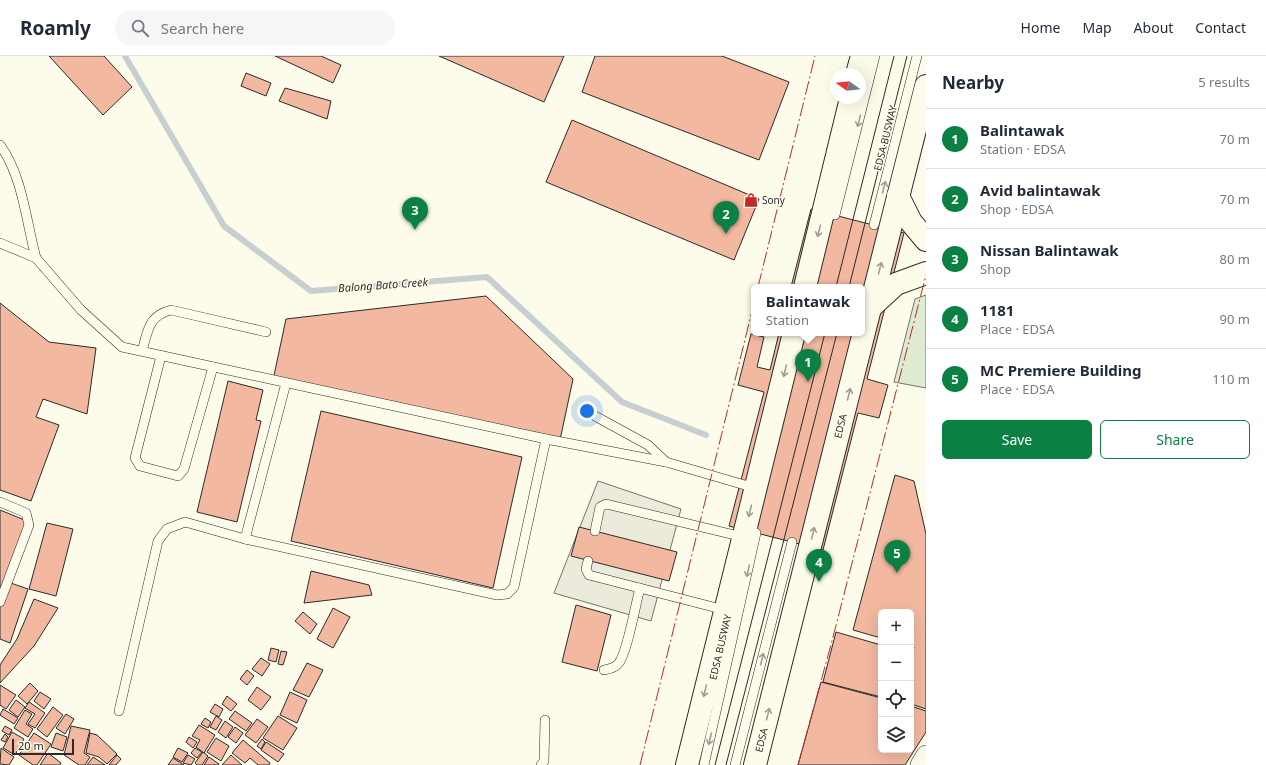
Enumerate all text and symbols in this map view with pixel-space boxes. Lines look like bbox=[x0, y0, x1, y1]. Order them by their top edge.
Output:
search box bbox=[115, 10, 395, 46]
text: Roamly bbox=[20, 15, 91, 41]
icon: search bbox=[129, 17, 151, 39]
text: Search here bbox=[161, 18, 244, 38]
text: Home bbox=[1021, 18, 1060, 37]
text: Map bbox=[1082, 18, 1112, 37]
text: About bbox=[1134, 18, 1173, 37]
text: Contact bbox=[1195, 18, 1246, 37]
north arrow bbox=[830, 68, 866, 104]
text: Nearby bbox=[942, 71, 1004, 94]
text: 5 results bbox=[1198, 73, 1250, 91]
street label: EDSA BUSWAY bbox=[870, 103, 900, 172]
one-way arrow bbox=[854, 114, 862, 127]
text: Balintawak bbox=[980, 120, 1064, 140]
text: 1 bbox=[951, 130, 959, 148]
text: 70 m bbox=[1220, 130, 1250, 148]
text: Station · EDSA bbox=[980, 140, 1065, 158]
text: Avid balintawak bbox=[980, 180, 1101, 200]
one-way arrow bbox=[880, 181, 888, 194]
text: 2 bbox=[951, 190, 959, 208]
text: 70 m bbox=[1220, 190, 1250, 208]
shop icon: Sony bbox=[743, 192, 759, 208]
place label: Sony bbox=[762, 193, 786, 207]
pin: 3 bbox=[402, 197, 428, 230]
text: Shop · EDSA bbox=[980, 200, 1053, 218]
pin: 2 bbox=[713, 201, 739, 234]
one-way arrow bbox=[815, 224, 822, 237]
text: Nissan Balintawak bbox=[980, 240, 1119, 260]
text: 3 bbox=[951, 250, 959, 268]
text: 80 m bbox=[1220, 250, 1250, 268]
text: Shop bbox=[980, 260, 1011, 278]
one-way arrow bbox=[877, 261, 885, 274]
water label: Balong Bato Creek bbox=[338, 274, 429, 295]
popup bbox=[751, 284, 865, 336]
text: Balintawak bbox=[766, 291, 850, 311]
text: 1181 bbox=[980, 300, 1014, 320]
text: 4 bbox=[951, 310, 959, 328]
text: 90 m bbox=[1220, 310, 1250, 328]
text: Station bbox=[766, 311, 809, 329]
text: Place · EDSA bbox=[980, 320, 1055, 338]
pin: 1 bbox=[795, 349, 821, 382]
text: MC Premiere Building bbox=[980, 360, 1142, 380]
one-way arrow bbox=[780, 364, 788, 377]
text: 5 bbox=[951, 370, 959, 388]
text: 110 m bbox=[1212, 370, 1250, 388]
text: Place · EDSA bbox=[980, 380, 1055, 398]
one-way arrow bbox=[845, 387, 853, 400]
your location bbox=[577, 401, 597, 421]
street label: EDSA bbox=[830, 412, 850, 440]
button: Save bbox=[942, 420, 1092, 459]
button: Share bbox=[1100, 420, 1250, 459]
one-way arrow bbox=[745, 504, 753, 517]
one-way arrow bbox=[810, 527, 818, 540]
pin: 5 bbox=[884, 540, 910, 573]
pin: 4 bbox=[806, 549, 832, 582]
one-way arrow bbox=[743, 564, 751, 577]
map controls bbox=[878, 609, 914, 753]
button: + bbox=[878, 609, 914, 645]
street label: EDSA BUSWAY bbox=[706, 612, 734, 681]
button: − bbox=[878, 645, 914, 681]
one-way arrow bbox=[759, 653, 766, 666]
button: locate bbox=[878, 681, 914, 717]
one-way arrow bbox=[701, 684, 708, 697]
one-way arrow bbox=[765, 707, 772, 720]
button: layers bbox=[878, 717, 914, 753]
street label: EDSA bbox=[751, 726, 771, 754]
one-way arrow bbox=[706, 732, 714, 745]
scale bar bbox=[12, 737, 74, 756]
text: 20 m bbox=[18, 738, 44, 753]

